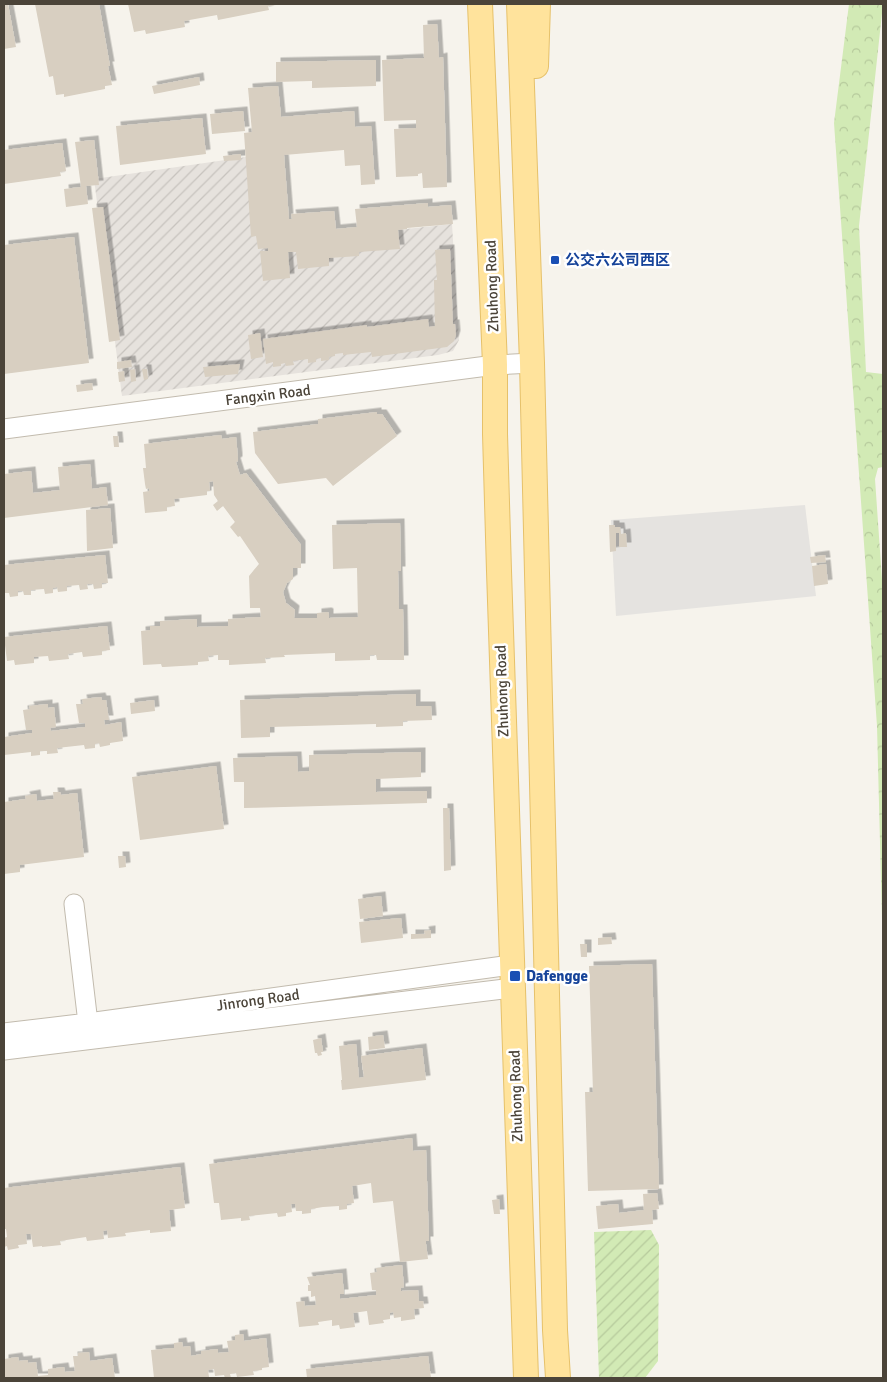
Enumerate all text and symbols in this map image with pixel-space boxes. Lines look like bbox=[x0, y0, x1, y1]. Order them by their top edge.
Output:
street label: Zhuhong Road bbox=[481, 240, 503, 332]
place label: 公交六公司西区 bbox=[565, 251, 670, 269]
marker: 公交六公司西区 bbox=[549, 254, 561, 266]
street label: Fangxin Road bbox=[224, 381, 312, 409]
street label: Zhuhong Road bbox=[491, 645, 513, 737]
place label: Dafengge bbox=[526, 967, 588, 985]
marker: Dafengge bbox=[508, 969, 522, 983]
street label: Jinrong Road bbox=[215, 985, 301, 1015]
street label: Zhuhong Road bbox=[505, 1050, 527, 1142]

